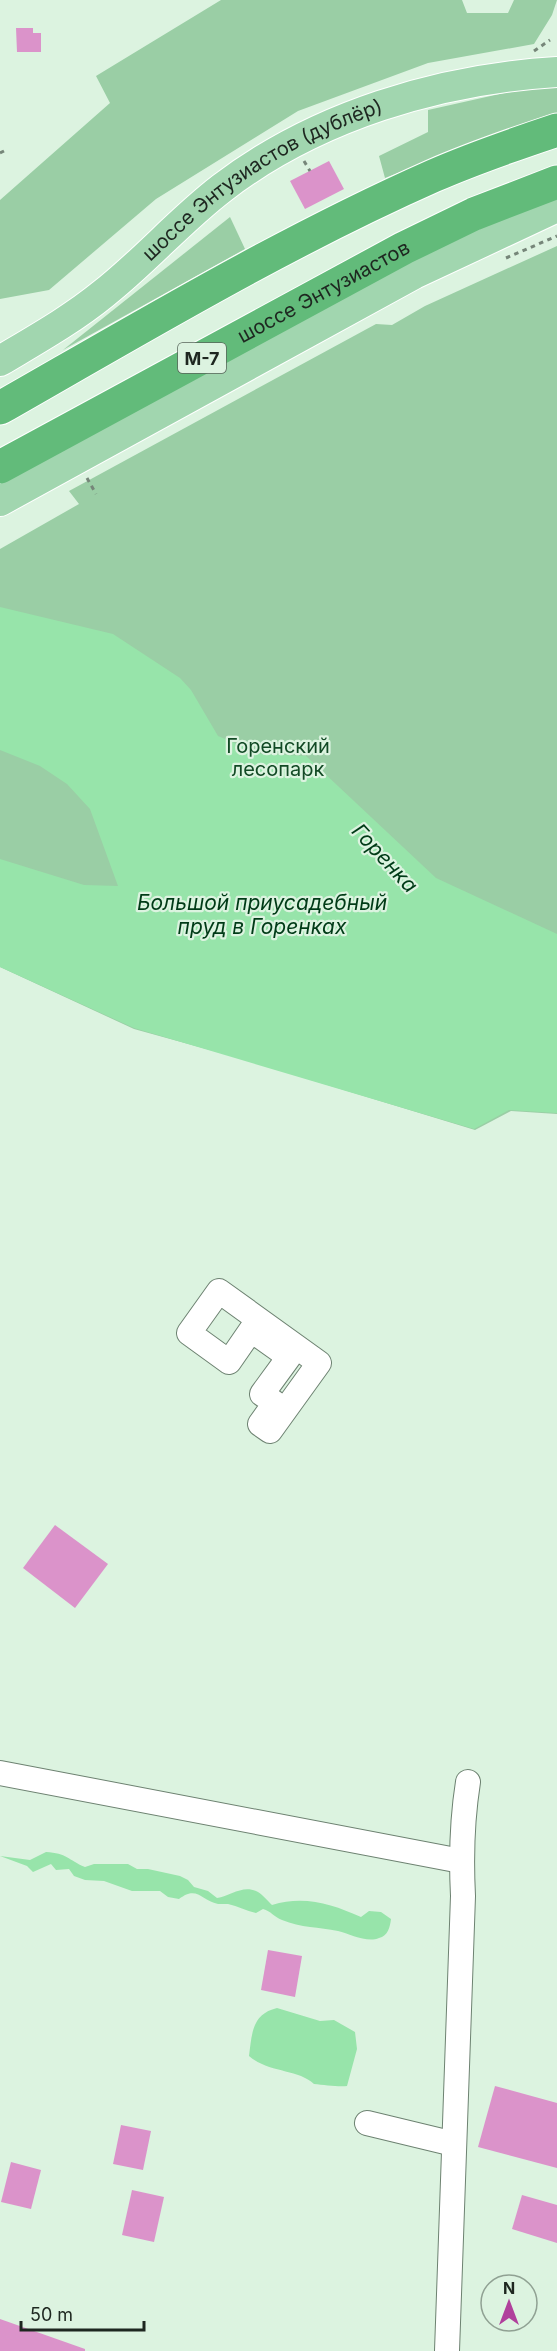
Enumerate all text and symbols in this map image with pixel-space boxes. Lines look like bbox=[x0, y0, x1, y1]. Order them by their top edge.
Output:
street label: шоссе Энтузиастов (дублёр) bbox=[137, 94, 385, 266]
street label: шоссе Энтузиастов bbox=[233, 235, 414, 348]
road number: М-7 bbox=[178, 343, 226, 373]
park label: Горенский лесопарк bbox=[226, 734, 330, 781]
water label: Горенка bbox=[347, 818, 423, 898]
water label: Большой приусадебный пруд в Горенках bbox=[137, 890, 387, 939]
north arrow bbox=[479, 2273, 539, 2333]
text: N bbox=[503, 2278, 515, 2298]
scale bar bbox=[21, 2294, 144, 2332]
text: 50 m bbox=[30, 2304, 73, 2325]

